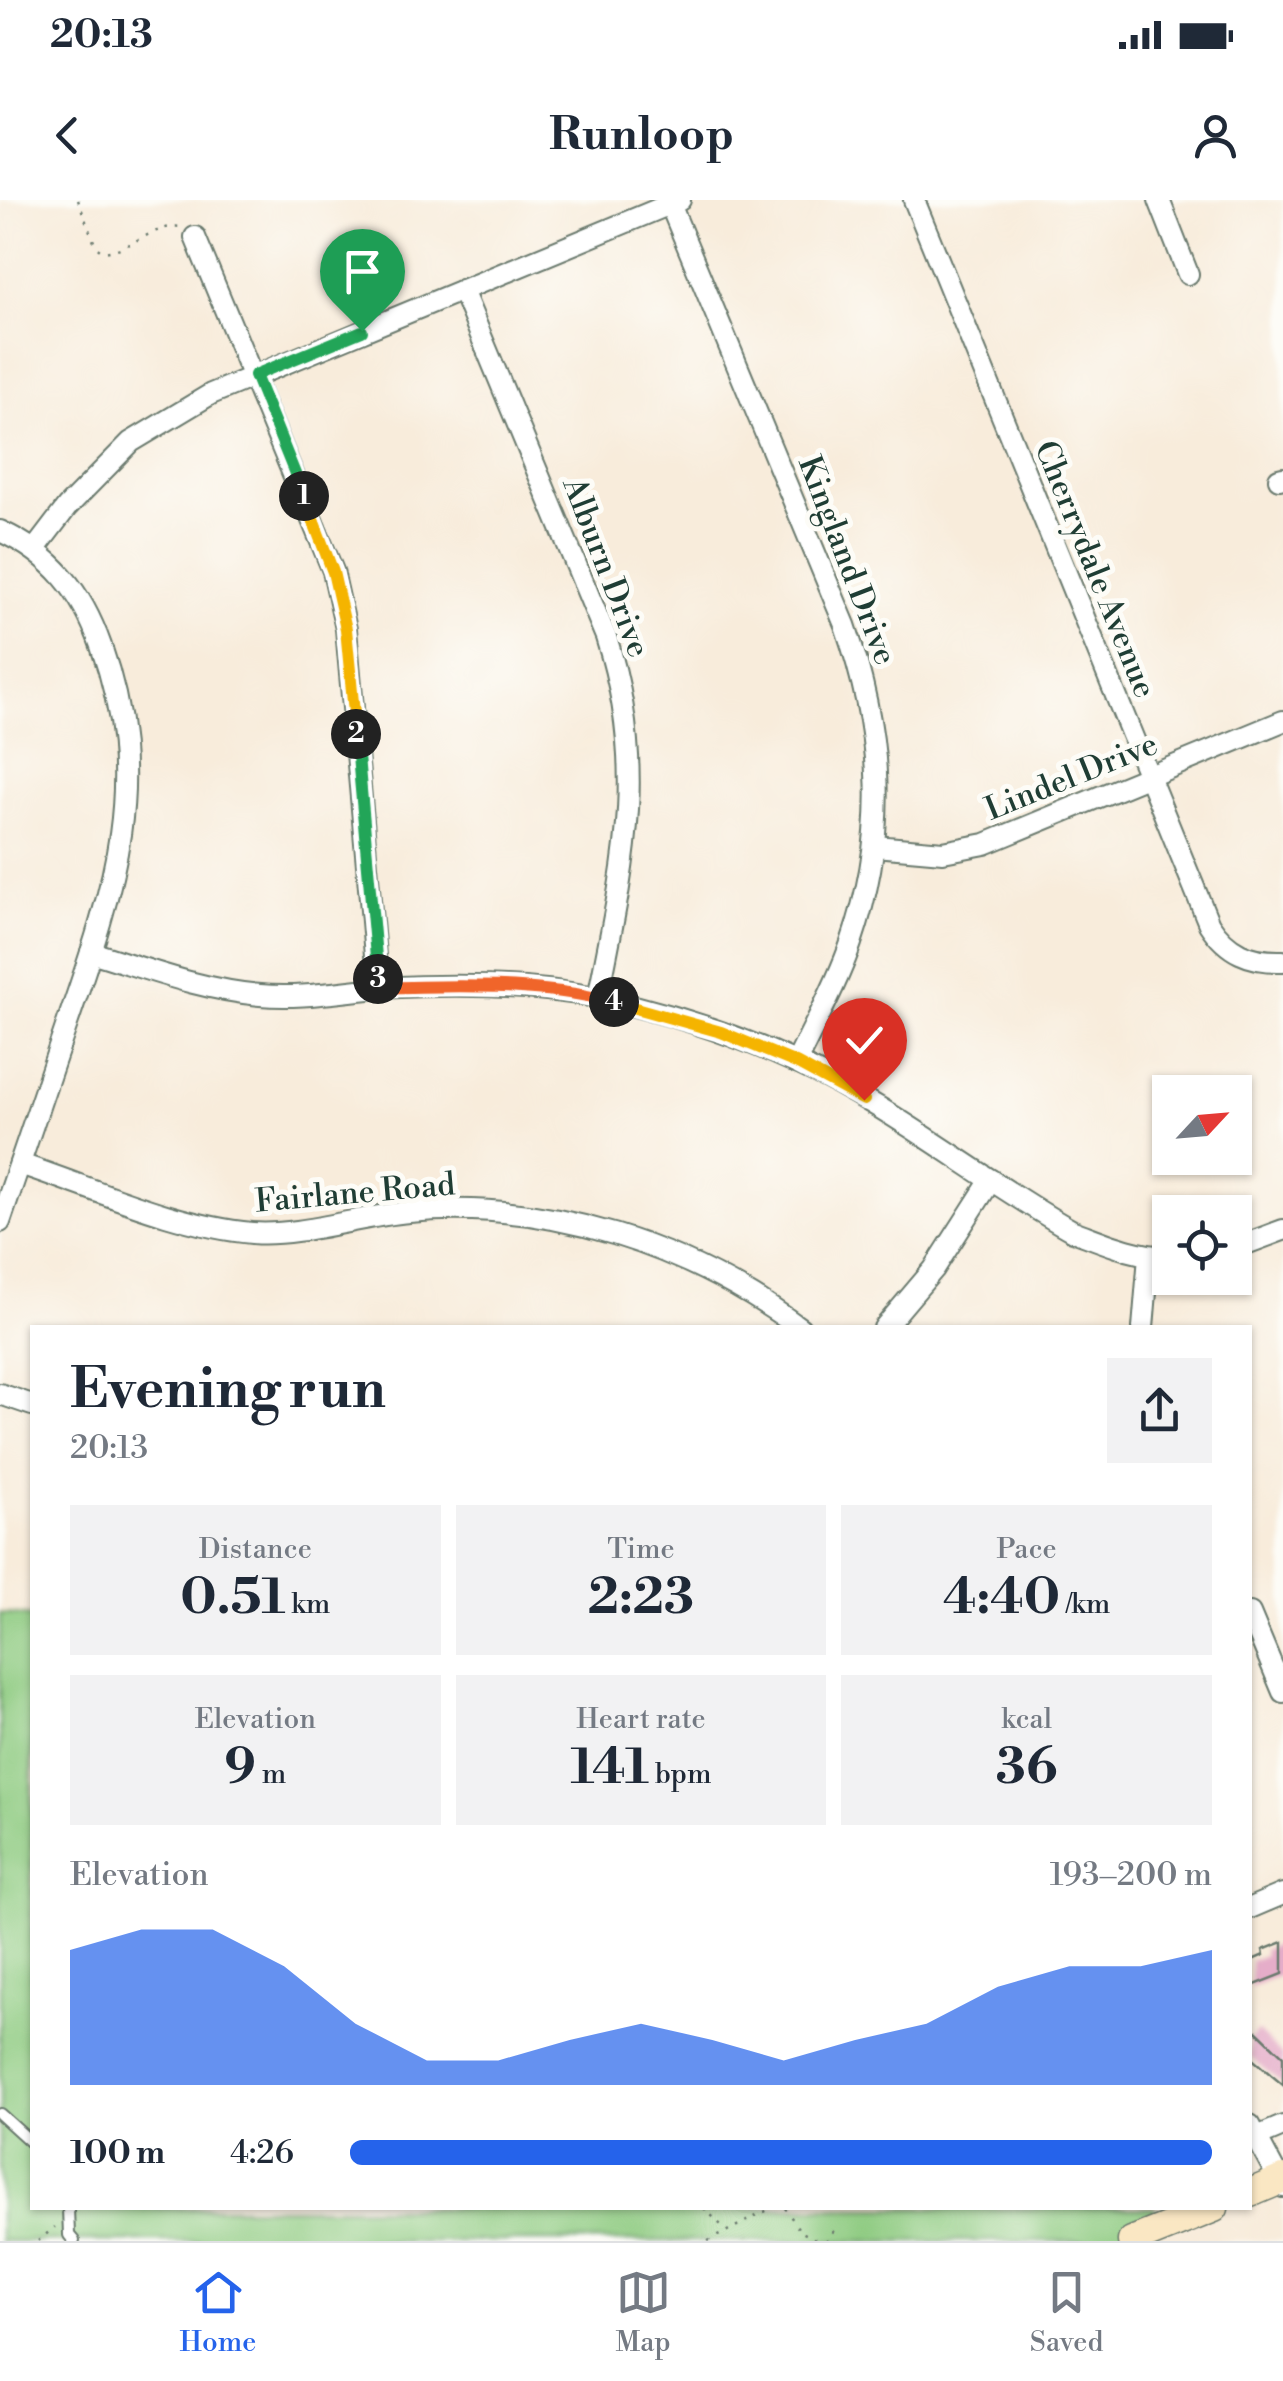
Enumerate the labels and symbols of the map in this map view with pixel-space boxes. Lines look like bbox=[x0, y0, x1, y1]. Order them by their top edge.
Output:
pin bbox=[320, 229, 405, 332]
street label: Cherrydale Avenue bbox=[1025, 435, 1165, 704]
street label: Kingland Drive bbox=[789, 450, 905, 670]
pin: 1 bbox=[279, 471, 329, 521]
street label: Alburn Drive bbox=[553, 471, 659, 663]
pin: 2 bbox=[331, 709, 381, 759]
street label: Lindel Drive bbox=[979, 724, 1164, 830]
pin: 3 bbox=[353, 954, 403, 1004]
pin: 4 bbox=[589, 977, 639, 1027]
pin bbox=[822, 998, 907, 1101]
north arrow bbox=[1152, 1075, 1252, 1175]
street label: Fairlane Road bbox=[253, 1164, 457, 1222]

